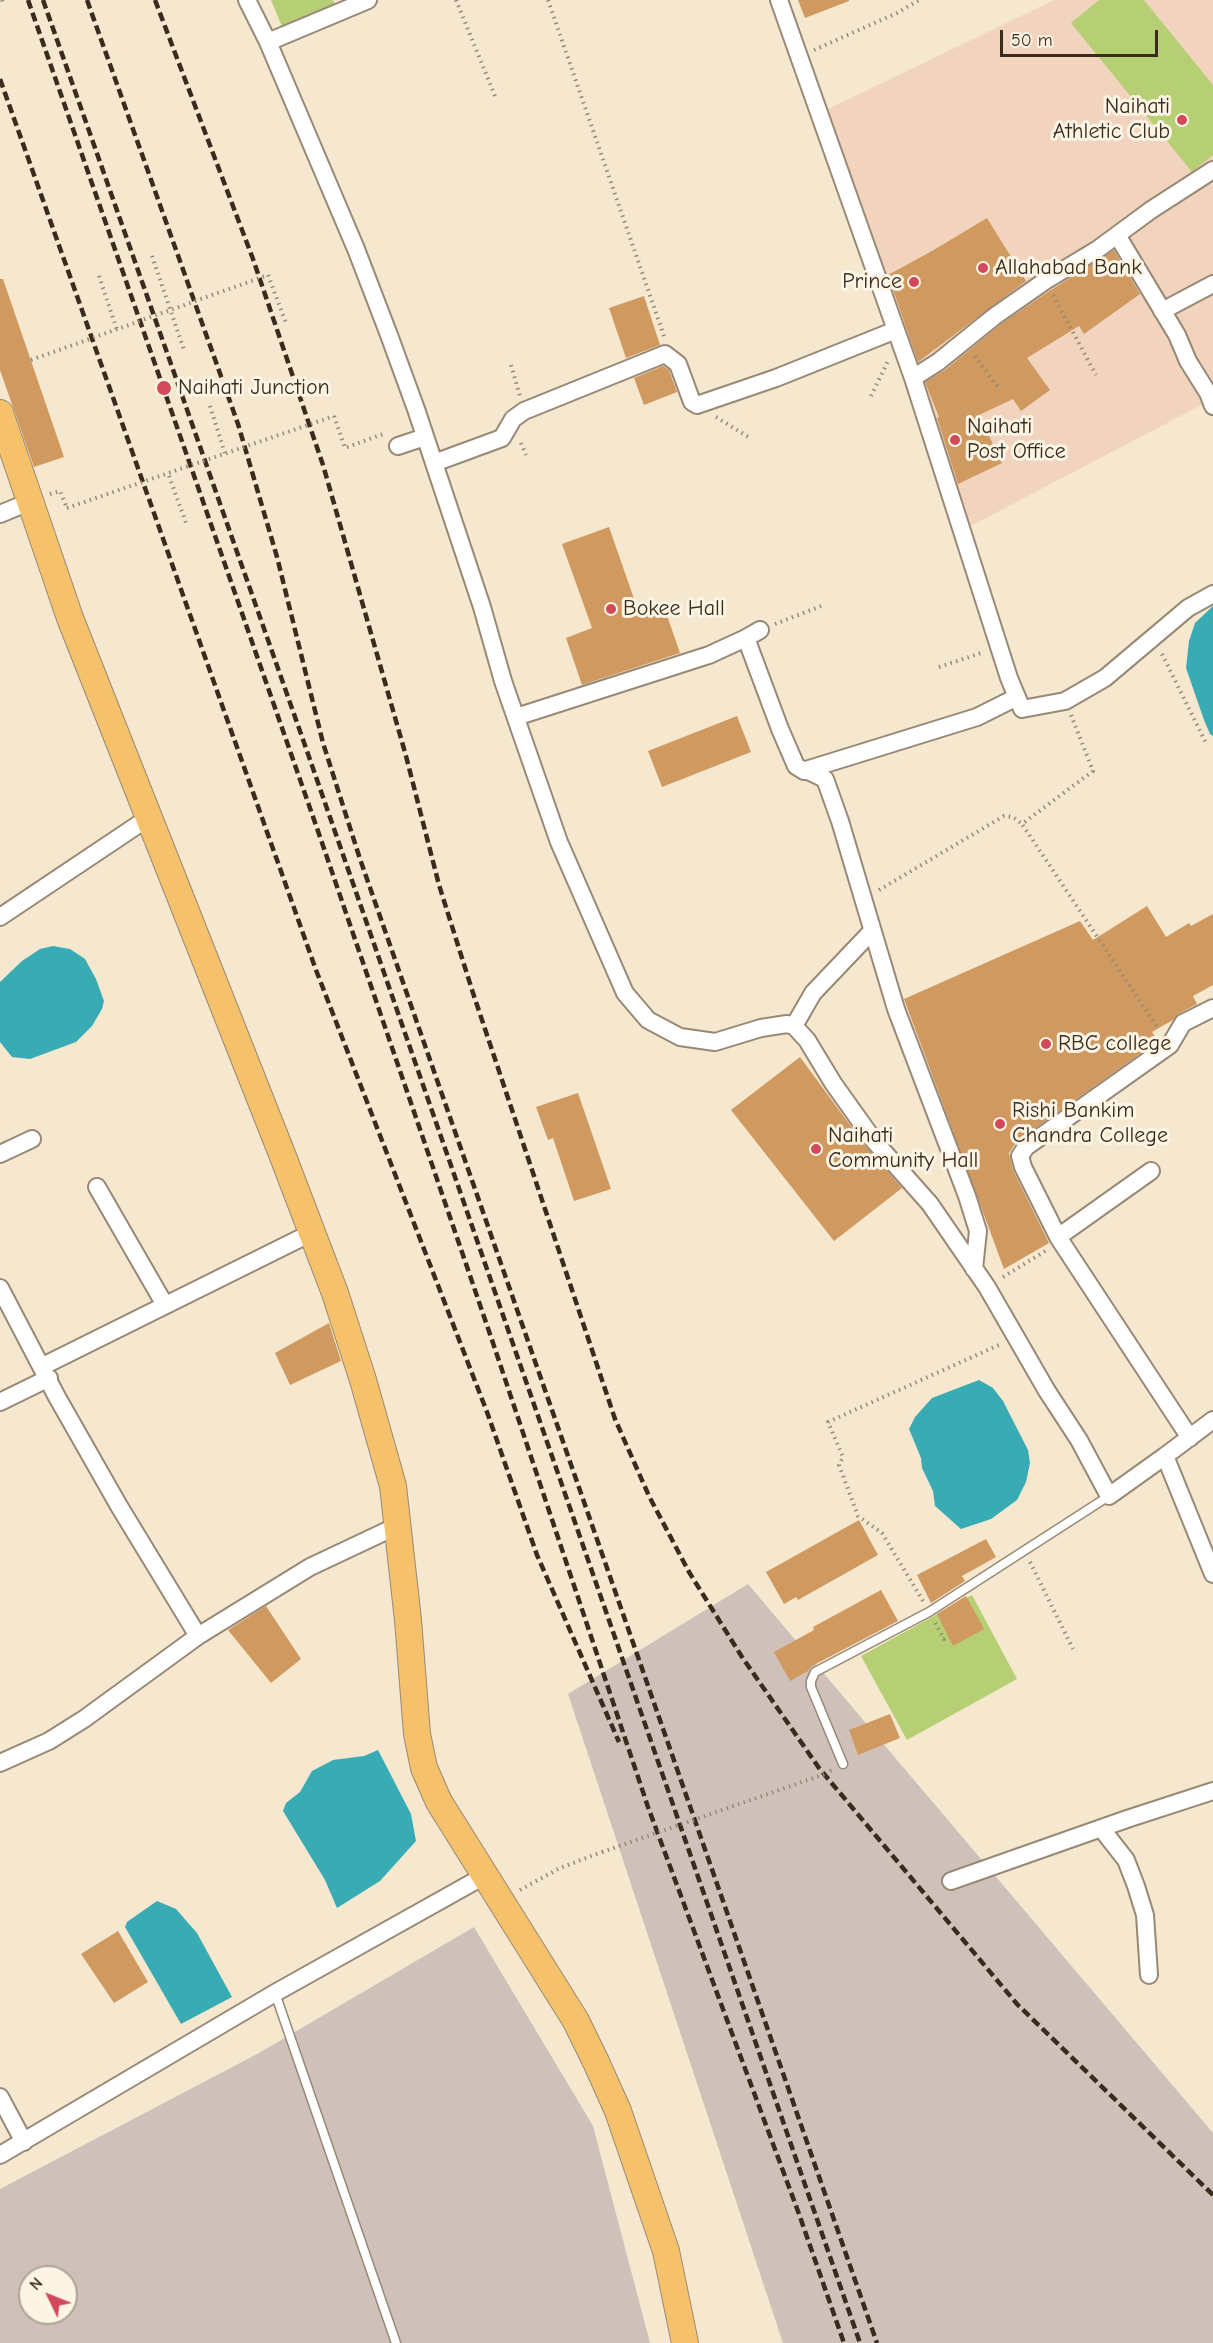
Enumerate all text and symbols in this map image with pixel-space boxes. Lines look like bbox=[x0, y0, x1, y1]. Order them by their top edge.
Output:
scale bar bbox=[1003, 18, 1160, 56]
text: 50 m bbox=[1011, 30, 1053, 51]
place label: Naihati Athletic Club bbox=[1053, 94, 1170, 146]
marker: Naihati Athletic Club bbox=[1175, 113, 1189, 127]
place label: Allahabad Bank bbox=[995, 255, 1142, 281]
marker: Allahabad Bank bbox=[976, 261, 990, 275]
place label: Prince bbox=[842, 269, 902, 295]
marker: Prince bbox=[907, 275, 921, 289]
place label: Naihati Junction bbox=[178, 375, 330, 401]
marker: Naihati Junction bbox=[155, 379, 173, 397]
place label: Naihati Post Office bbox=[967, 414, 1066, 466]
marker: Naihati Post Office bbox=[948, 433, 962, 447]
place label: Bokee Hall bbox=[623, 596, 725, 622]
marker: Bokee Hall bbox=[604, 602, 618, 616]
place label: RBC college bbox=[1058, 1031, 1171, 1057]
marker: RBC college bbox=[1039, 1037, 1053, 1051]
place label: Rishi Bankim Chandra College bbox=[1012, 1098, 1168, 1150]
marker: Rishi Bankim Chandra College bbox=[993, 1117, 1007, 1131]
place label: Naihati Community Hall bbox=[828, 1123, 978, 1174]
marker: Naihati Community Hall bbox=[809, 1142, 823, 1156]
north arrow bbox=[18, 2265, 78, 2325]
text: N bbox=[26, 2274, 46, 2294]

